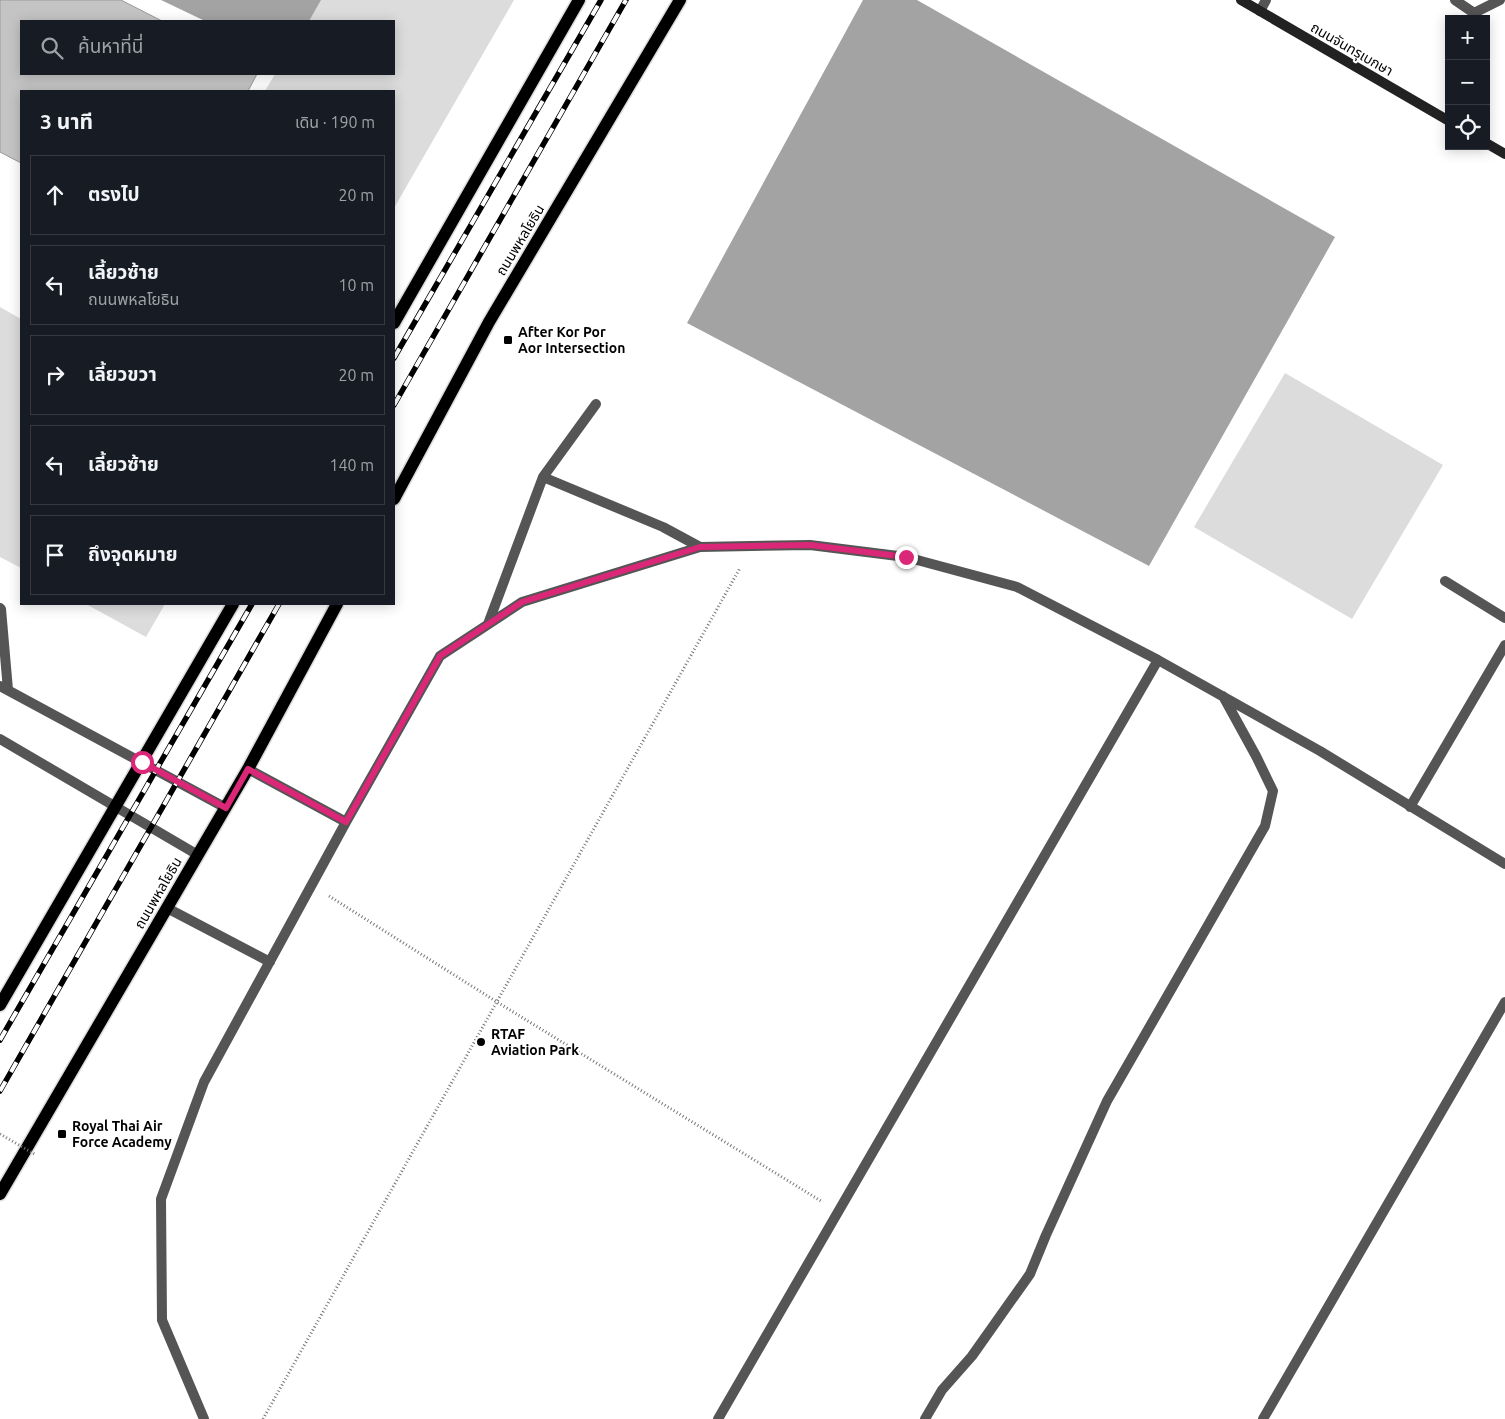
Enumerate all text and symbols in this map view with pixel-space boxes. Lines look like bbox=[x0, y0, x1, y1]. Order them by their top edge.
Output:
map controls bbox=[1445, 15, 1490, 150]
button: + bbox=[1445, 15, 1490, 60]
street label: ถนนจันทรุเบกษา bbox=[1307, 19, 1396, 80]
search box bbox=[20, 20, 395, 75]
icon: search bbox=[38, 34, 66, 62]
text: ค้นหาที่นี่ bbox=[78, 35, 143, 57]
button: − bbox=[1445, 60, 1490, 105]
button: locate bbox=[1445, 105, 1490, 150]
text: 3 นาที bbox=[40, 109, 93, 133]
text: เดิน · 190 m bbox=[295, 113, 375, 131]
icon: ahead bbox=[41, 181, 69, 209]
text: ตรงไป bbox=[88, 183, 140, 205]
text: 20 m bbox=[338, 186, 374, 204]
street label: ถนนพหลโยธิน bbox=[493, 202, 547, 278]
text: เลี้ยวซ้าย bbox=[88, 261, 159, 283]
icon: left bbox=[41, 271, 69, 299]
text: 10 m bbox=[338, 276, 374, 294]
text: ถนนพหลโยธิน bbox=[88, 290, 179, 308]
place label: After Kor Por Aor Intersection bbox=[518, 324, 625, 356]
marker: After Kor Por Aor Intersection bbox=[502, 334, 514, 346]
icon: right bbox=[41, 361, 69, 389]
text: เลี้ยวขวา bbox=[88, 363, 157, 385]
text: 20 m bbox=[338, 366, 374, 384]
icon: left bbox=[41, 451, 69, 479]
text: เลี้ยวซ้าย bbox=[88, 453, 159, 475]
text: 140 m bbox=[329, 456, 374, 474]
icon: arrive bbox=[41, 541, 69, 569]
text: ถึงจุดหมาย bbox=[88, 543, 178, 565]
route end bbox=[895, 546, 918, 569]
route start bbox=[131, 751, 154, 774]
street label: ถนนพหลโยธิน bbox=[131, 854, 185, 932]
place label: RTAF Aviation Park bbox=[491, 1026, 579, 1058]
marker: RTAF Aviation Park bbox=[475, 1036, 487, 1048]
place label: Royal Thai Air Force Academy bbox=[72, 1118, 172, 1150]
marker: Royal Thai Air Force Academy bbox=[56, 1128, 68, 1140]

